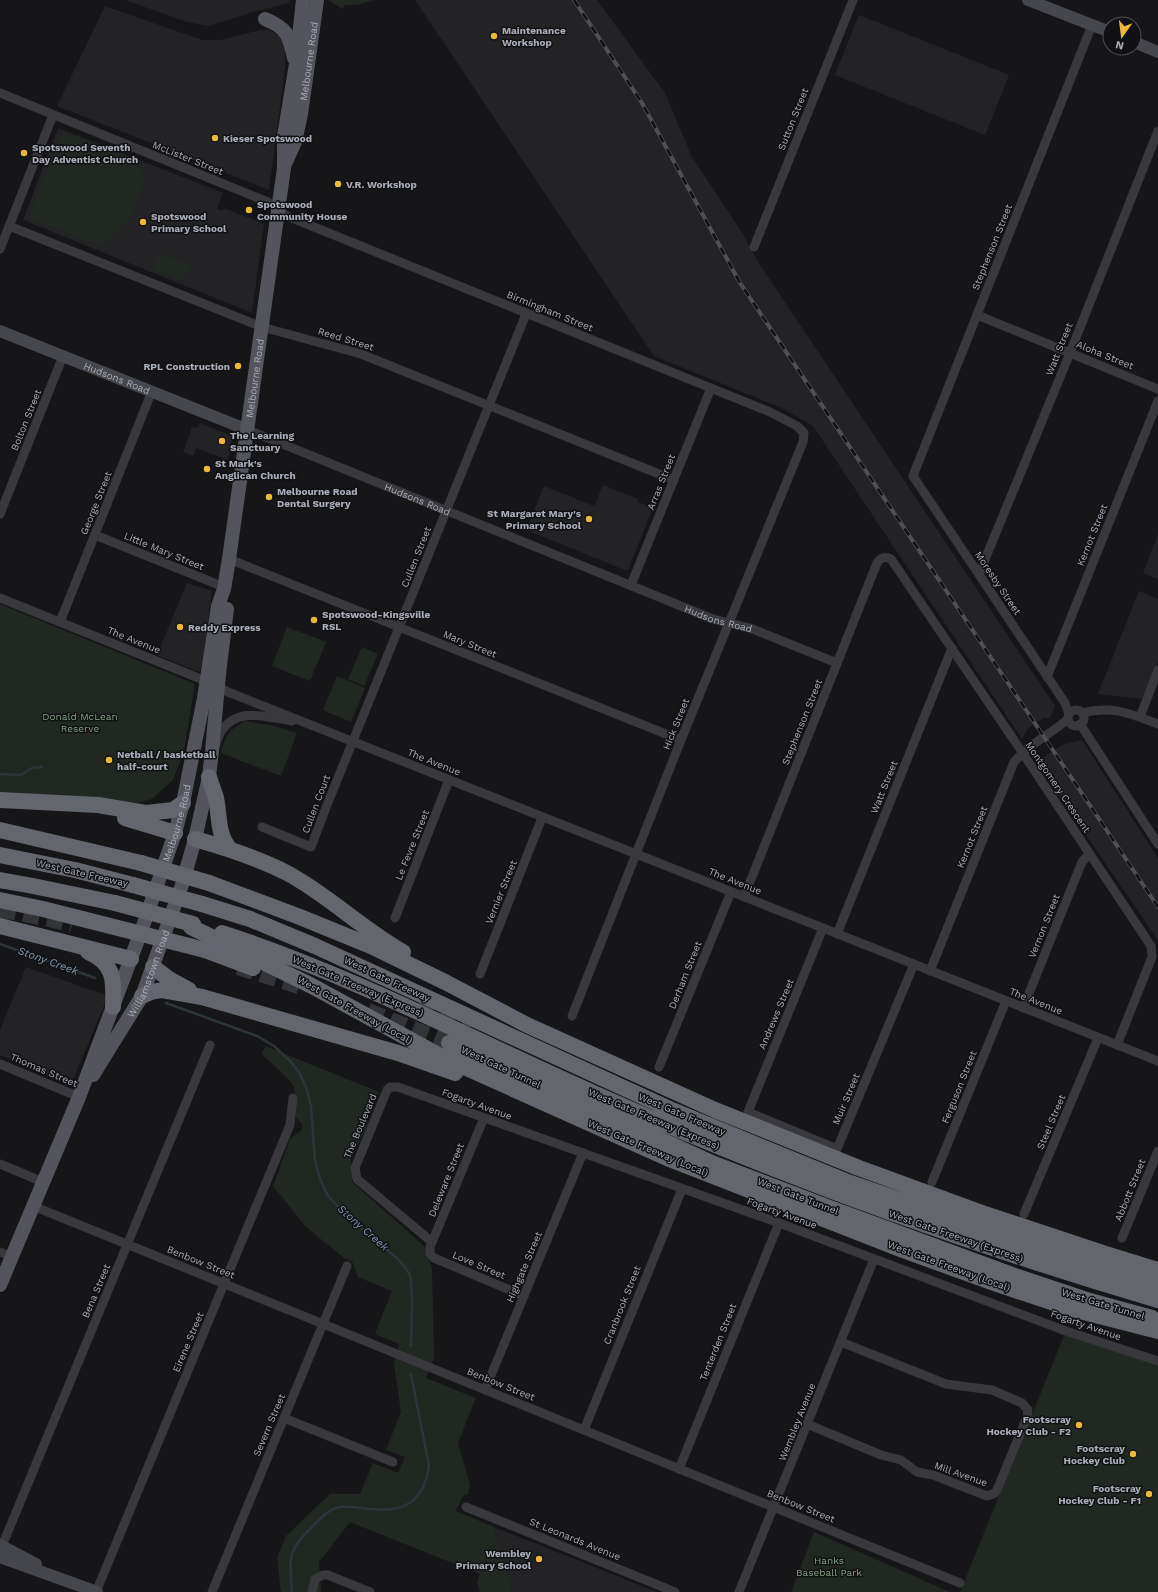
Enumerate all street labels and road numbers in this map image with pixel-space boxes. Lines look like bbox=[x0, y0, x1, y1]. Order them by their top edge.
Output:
street label: Melbourne Road bbox=[297, 21, 319, 101]
street label: Sutton Street bbox=[776, 86, 811, 152]
street label: McLister Street bbox=[151, 139, 226, 178]
street label: Stephenson Street bbox=[970, 202, 1015, 292]
street label: Birmingham Street bbox=[505, 289, 595, 334]
street label: Watt Street bbox=[1043, 320, 1075, 377]
street label: Reed Street bbox=[317, 325, 376, 353]
street label: Melbourne Road bbox=[243, 338, 265, 418]
street label: Aloha Street bbox=[1075, 339, 1136, 372]
street label: Hudsons Road bbox=[82, 360, 152, 396]
street label: Bolton Street bbox=[9, 387, 44, 452]
street label: Arras Street bbox=[645, 452, 677, 511]
street label: George Street bbox=[78, 469, 114, 536]
street label: Hudsons Road bbox=[383, 481, 452, 517]
street label: Kernot Street bbox=[1075, 502, 1110, 568]
street label: Cullen Street bbox=[399, 524, 434, 589]
street label: Little Mary Street bbox=[122, 530, 206, 572]
street label: Moresby Street bbox=[973, 549, 1024, 617]
street label: Hudsons Road bbox=[683, 603, 753, 634]
street label: The Avenue bbox=[106, 624, 162, 656]
street label: Mary Street bbox=[442, 628, 499, 660]
street label: Stephenson Street bbox=[780, 677, 825, 767]
street label: Hick Street bbox=[661, 696, 692, 751]
street label: Montgomery Crescent bbox=[1023, 739, 1093, 835]
street label: The Avenue bbox=[406, 746, 462, 778]
street label: Watt Street bbox=[868, 758, 900, 815]
street label: Cullen Court bbox=[300, 773, 332, 835]
street label: Melbourne Road bbox=[160, 783, 192, 863]
street label: Kernot Street bbox=[955, 804, 990, 870]
street label: Le Fevre Street bbox=[393, 808, 431, 882]
street label: West Gate Freeway bbox=[35, 857, 130, 889]
street label: Vernier Street bbox=[483, 858, 519, 926]
street label: The Avenue bbox=[707, 865, 763, 897]
street label: Vernon Street bbox=[1026, 892, 1062, 959]
street label: Williamstown Road bbox=[125, 928, 171, 1019]
street label: Derham Street bbox=[666, 939, 704, 1010]
street label: West Gate Freeway (Express) bbox=[291, 953, 425, 1019]
street label: West Gate Freeway bbox=[342, 954, 433, 1004]
street label: West Gate Freeway (Local) bbox=[296, 974, 414, 1046]
street label: Andrews Street bbox=[756, 976, 796, 1051]
street label: The Avenue bbox=[1008, 985, 1064, 1017]
street label: West Gate Tunnel bbox=[459, 1044, 543, 1090]
street label: Ferguson Street bbox=[939, 1048, 979, 1125]
street label: Thomas Street bbox=[9, 1051, 80, 1089]
street label: Muir Street bbox=[830, 1071, 862, 1126]
street label: Fogarty Avenue bbox=[440, 1086, 514, 1122]
street label: West Gate Freeway (Express) bbox=[587, 1086, 721, 1152]
street label: West Gate Freeway bbox=[637, 1091, 728, 1138]
street label: The Boulevard bbox=[341, 1092, 379, 1160]
street label: Steel Street bbox=[1035, 1092, 1068, 1151]
street label: West Gate Freeway (Local) bbox=[586, 1118, 710, 1178]
street label: Deleware Street bbox=[426, 1141, 466, 1219]
street label: Abbott Street bbox=[1112, 1156, 1148, 1223]
street label: West Gate Tunnel bbox=[756, 1175, 840, 1217]
street label: Fogarty Avenue bbox=[745, 1195, 819, 1231]
street label: West Gate Freeway (Express) bbox=[887, 1208, 1025, 1264]
street label: Highgate Street bbox=[504, 1229, 544, 1304]
street label: West Gate Freeway (Local) bbox=[886, 1239, 1012, 1293]
street label: Benbow Street bbox=[165, 1243, 237, 1281]
street label: Love Street bbox=[451, 1249, 508, 1281]
street label: Bena Street bbox=[80, 1262, 113, 1320]
street label: Cranbrook Street bbox=[601, 1263, 643, 1346]
street label: West Gate Tunnel bbox=[1060, 1286, 1146, 1322]
street label: Tenterden Street bbox=[697, 1301, 739, 1382]
street label: Fogarty Avenue bbox=[1049, 1308, 1123, 1342]
street label: Eirene Street bbox=[170, 1310, 206, 1374]
street label: Benbow Street bbox=[465, 1365, 537, 1403]
street label: Wembley Avenue bbox=[776, 1381, 818, 1462]
street label: Severn Street bbox=[251, 1391, 287, 1458]
street label: Mill Avenue bbox=[933, 1460, 989, 1488]
street label: Benbow Street bbox=[765, 1487, 837, 1525]
street label: St Leonards Avenue bbox=[528, 1516, 622, 1562]

